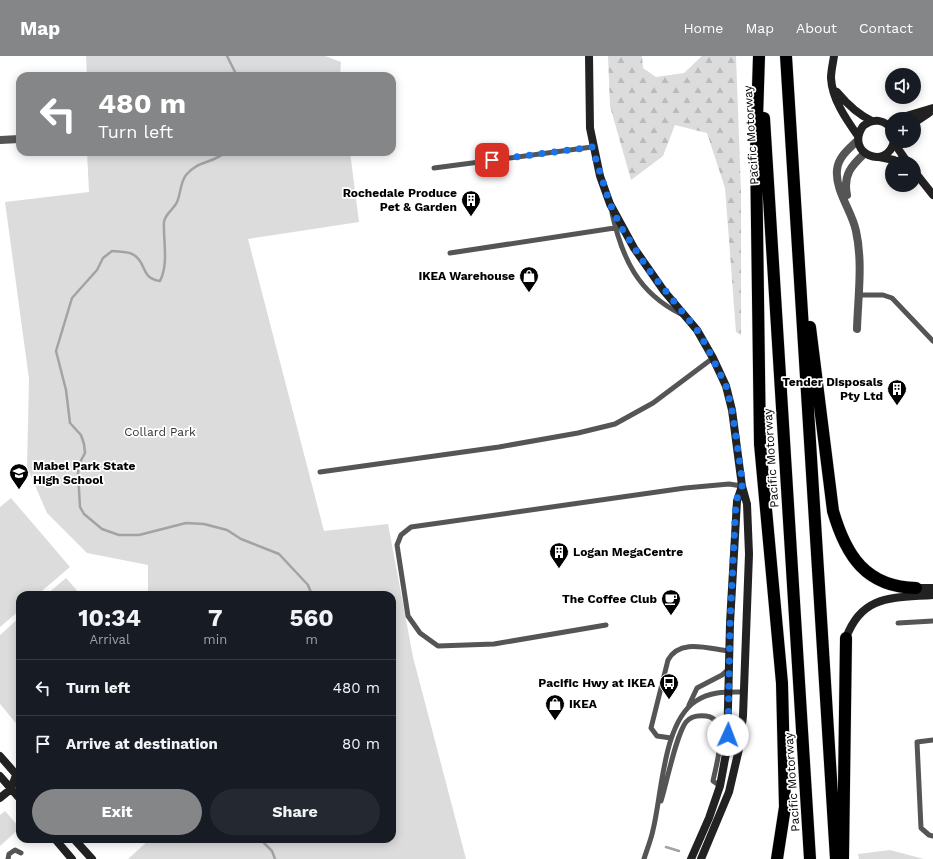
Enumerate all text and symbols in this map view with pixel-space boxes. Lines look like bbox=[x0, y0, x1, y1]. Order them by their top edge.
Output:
text: Map bbox=[20, 17, 60, 40]
text: Home bbox=[683, 20, 723, 36]
text: Map bbox=[745, 20, 774, 36]
text: About bbox=[796, 20, 837, 36]
text: Contact bbox=[859, 20, 913, 36]
map controls bbox=[885, 68, 921, 192]
button: sound bbox=[885, 68, 921, 104]
street label: Pacific Motorway bbox=[740, 84, 761, 185]
text: 480 m bbox=[98, 87, 186, 120]
icon: left bbox=[32, 88, 84, 140]
button: + bbox=[885, 112, 921, 148]
text: Turn left bbox=[98, 121, 173, 142]
pin bbox=[475, 143, 509, 177]
icon: arrive bbox=[481, 149, 503, 171]
button: − bbox=[885, 156, 921, 192]
place label: Rochedale Produce Pet & Garden bbox=[343, 186, 457, 214]
building icon: Rochedale Produce Pet & Garden bbox=[460, 189, 482, 217]
shop icon: IKEA Warehouse bbox=[518, 265, 540, 293]
place label: IKEA Warehouse bbox=[418, 269, 515, 283]
place label: Tender Disposals Pty Ltd bbox=[782, 375, 884, 403]
building icon: Tender Disposals Pty Ltd bbox=[886, 378, 908, 406]
street label: Pacific Motorway bbox=[760, 407, 781, 508]
park label: Collard Park bbox=[124, 425, 196, 439]
place label: Mabel Park State High School bbox=[33, 459, 135, 487]
school or university icon: Mabel Park State High School bbox=[8, 462, 30, 490]
building icon: Logan MegaCentre bbox=[548, 541, 570, 569]
place label: Logan MegaCentre bbox=[573, 545, 683, 559]
cafe icon: The Coffee Club bbox=[660, 588, 682, 616]
place label: The Coffee Club bbox=[562, 592, 657, 606]
text: 10:34 bbox=[78, 604, 141, 632]
text: 7 bbox=[208, 604, 223, 632]
text: 560 bbox=[290, 604, 334, 632]
text: Arrival bbox=[89, 632, 130, 647]
text: min bbox=[203, 632, 227, 647]
text: m bbox=[305, 632, 318, 647]
bus stop icon: Pacific Hwy at IKEA bbox=[658, 672, 680, 700]
place label: Pacific Hwy at IKEA bbox=[538, 676, 656, 690]
icon: left bbox=[32, 677, 54, 699]
text: Turn left bbox=[66, 679, 130, 697]
text: 480 m bbox=[333, 679, 380, 697]
shop icon: IKEA bbox=[544, 693, 566, 721]
place label: IKEA bbox=[569, 697, 598, 711]
position arrow bbox=[707, 714, 749, 756]
street label: Pacific Motorway bbox=[781, 731, 802, 832]
icon: arrive bbox=[32, 733, 54, 755]
text: Arrive at destination bbox=[66, 735, 218, 753]
text: 80 m bbox=[342, 735, 380, 753]
button: Exit bbox=[32, 789, 202, 835]
button: Share bbox=[210, 789, 380, 835]

